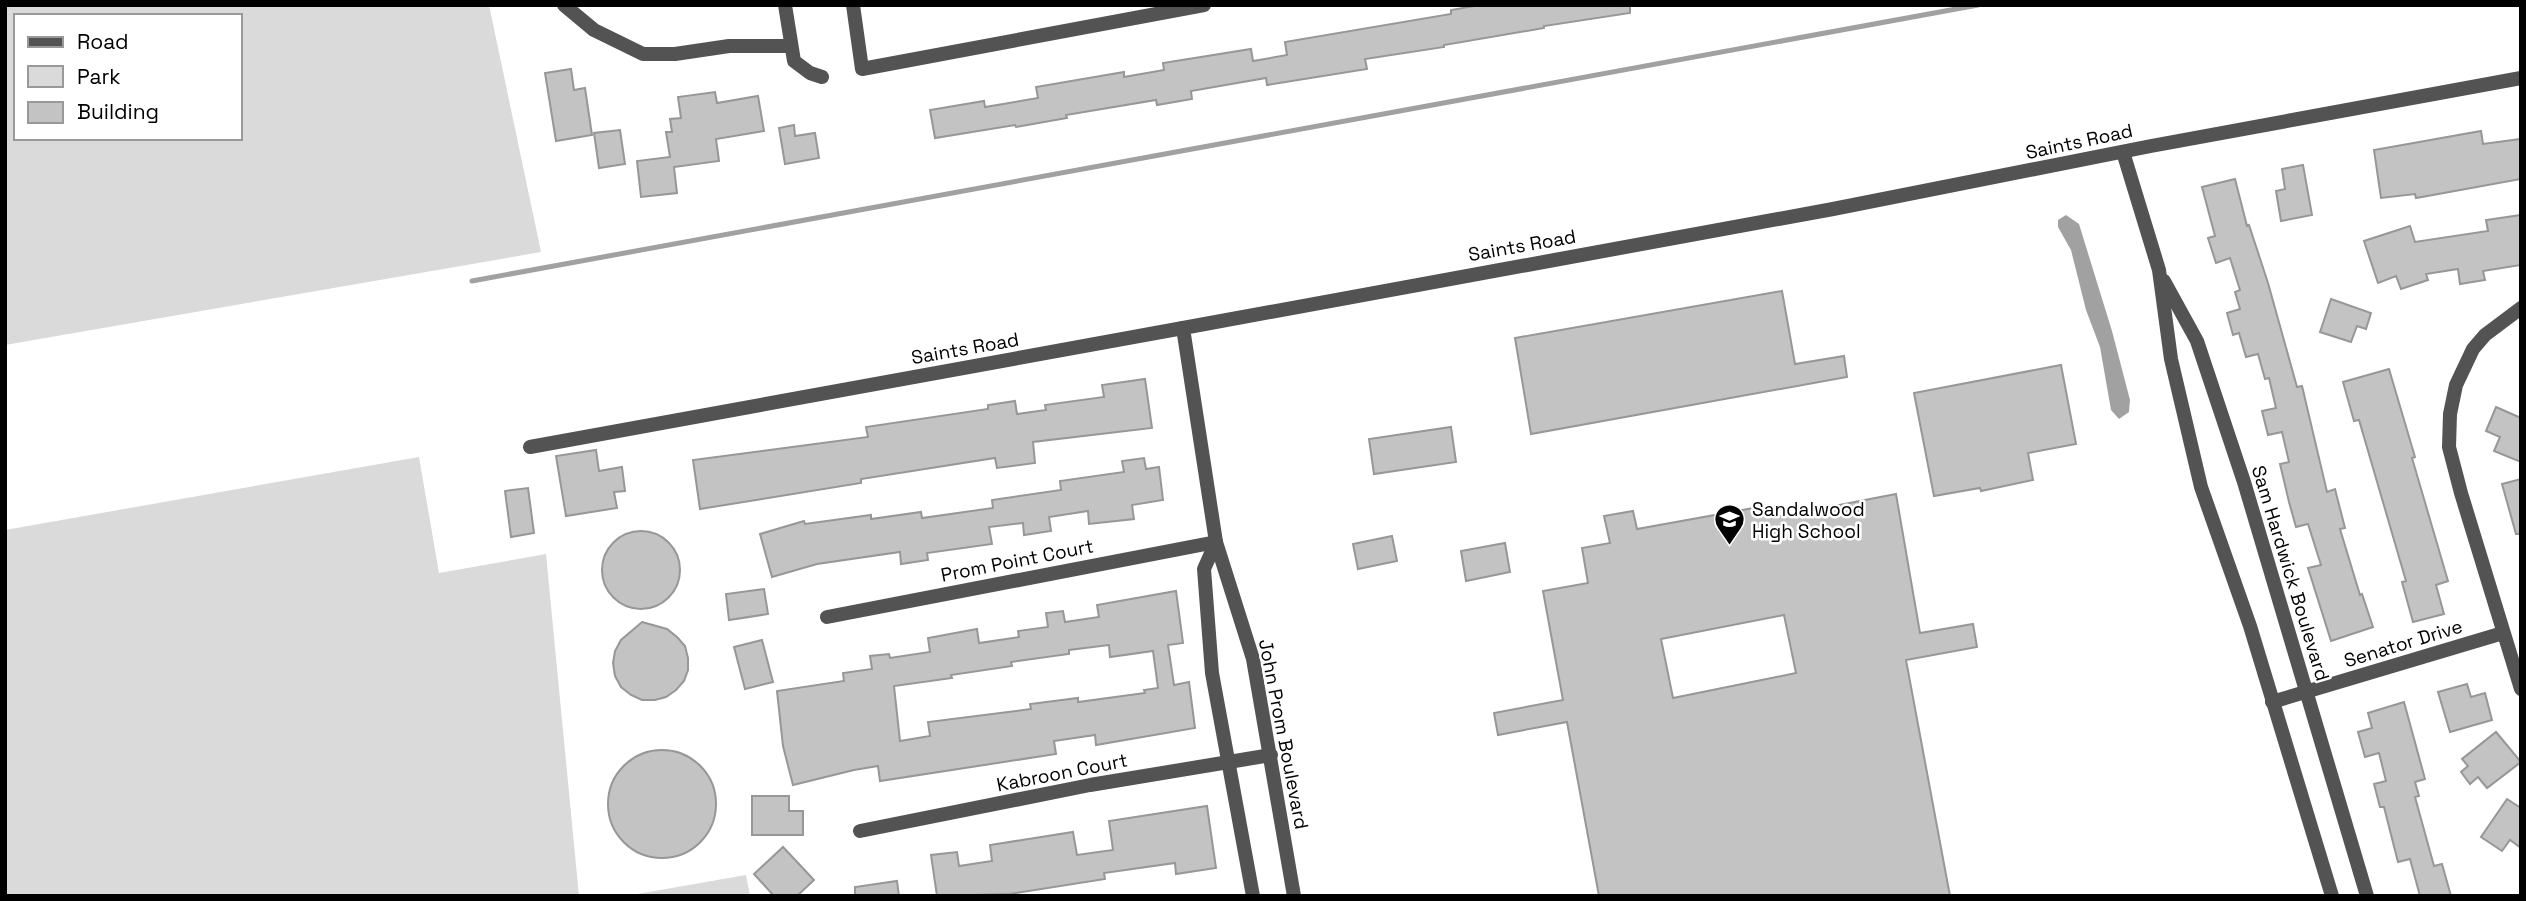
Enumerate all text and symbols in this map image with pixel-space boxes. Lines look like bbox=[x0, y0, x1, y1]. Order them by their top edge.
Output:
legend bbox=[14, 14, 242, 140]
text: Road bbox=[77, 28, 129, 55]
text: Park bbox=[77, 63, 121, 90]
text: Building bbox=[77, 98, 159, 125]
street label: Saints Road bbox=[2023, 118, 2135, 165]
street label: Saints Road bbox=[1466, 224, 1578, 267]
street label: Saints Road bbox=[909, 327, 1021, 370]
street label: Sam Hardwick Boulevard bbox=[2246, 462, 2335, 684]
place label: Sandalwood High School bbox=[1752, 497, 1865, 544]
school or university icon: Sandalwood High School bbox=[1712, 503, 1746, 547]
street label: Prom Point Court bbox=[939, 533, 1096, 588]
street label: Senator Drive bbox=[2341, 614, 2465, 673]
street label: John Prom Boulevard bbox=[1253, 637, 1314, 831]
street label: Kabroon Court bbox=[994, 748, 1130, 797]

